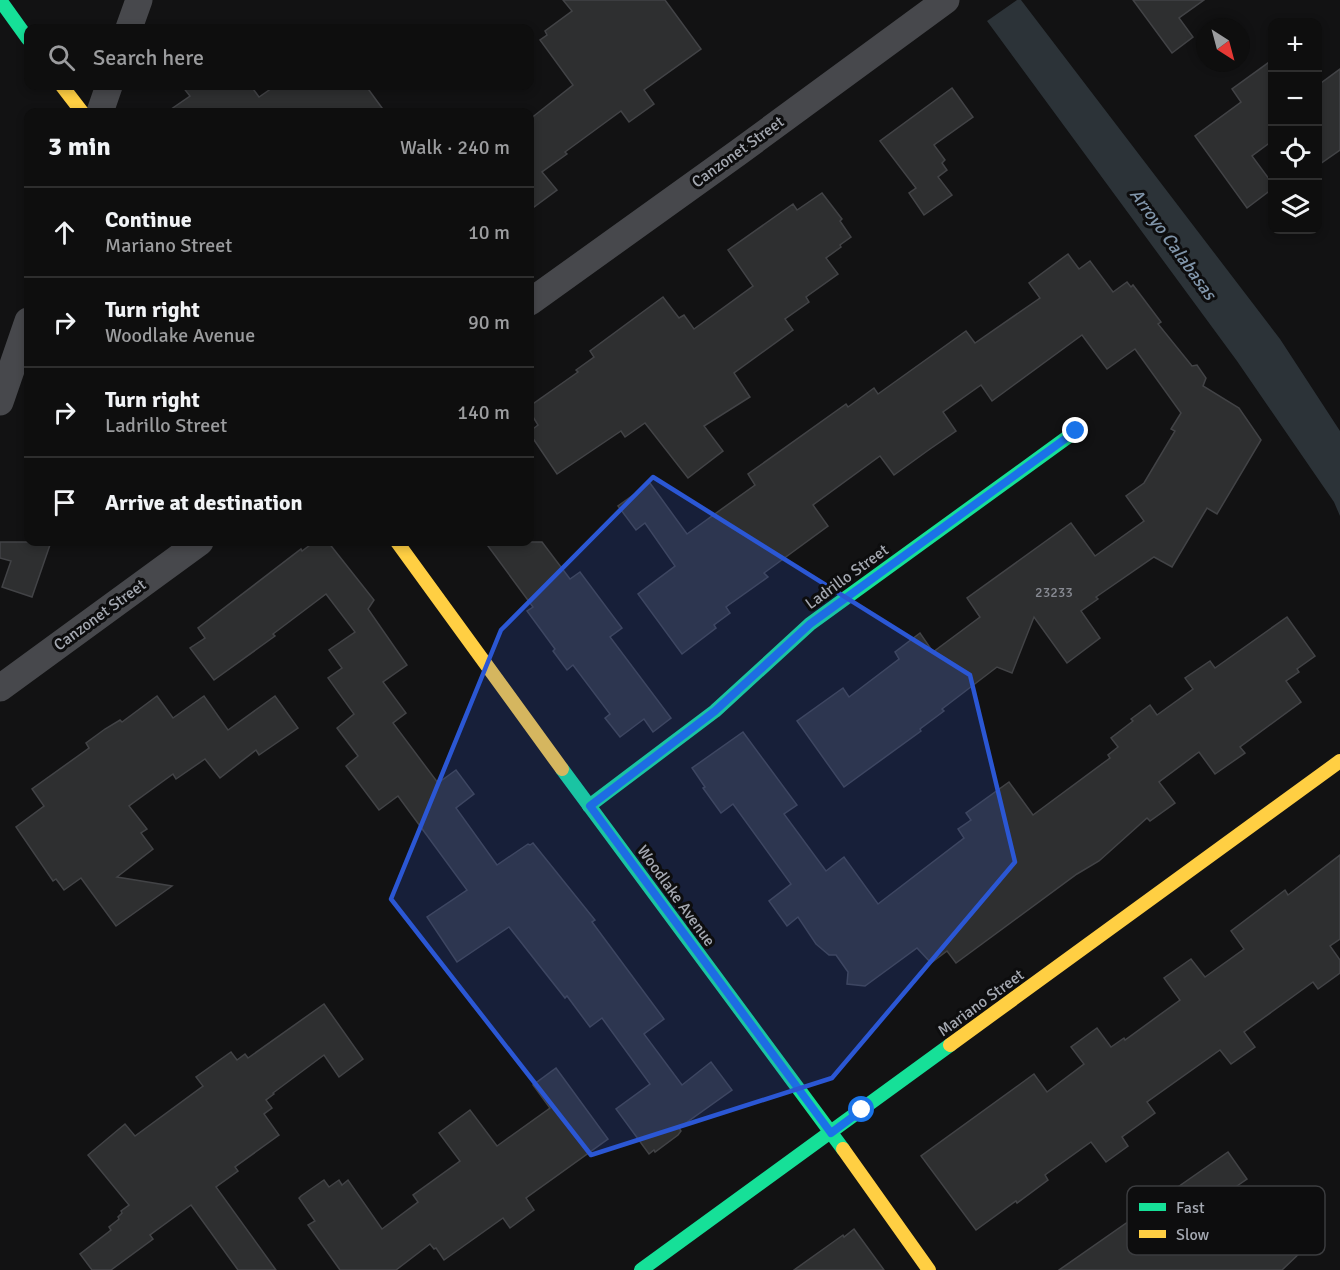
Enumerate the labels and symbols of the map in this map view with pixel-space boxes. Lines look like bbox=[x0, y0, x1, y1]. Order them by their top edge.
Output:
north arrow bbox=[1196, 18, 1250, 72]
street label: Canzonet Street bbox=[688, 112, 788, 192]
water label: Arroyo Calabasas bbox=[1125, 184, 1222, 306]
route end bbox=[1062, 417, 1088, 443]
street label: Ladrillo Street bbox=[802, 540, 893, 614]
street label: Canzonet Street bbox=[50, 575, 150, 655]
house number: 23233 bbox=[1035, 584, 1073, 601]
street label: Woodlake Avenue bbox=[633, 841, 719, 951]
street label: Mariano Street bbox=[934, 965, 1028, 1041]
route start bbox=[848, 1096, 874, 1122]
legend bbox=[1127, 1186, 1325, 1255]
text: Fast bbox=[1176, 1198, 1205, 1218]
text: Slow bbox=[1176, 1225, 1210, 1245]

